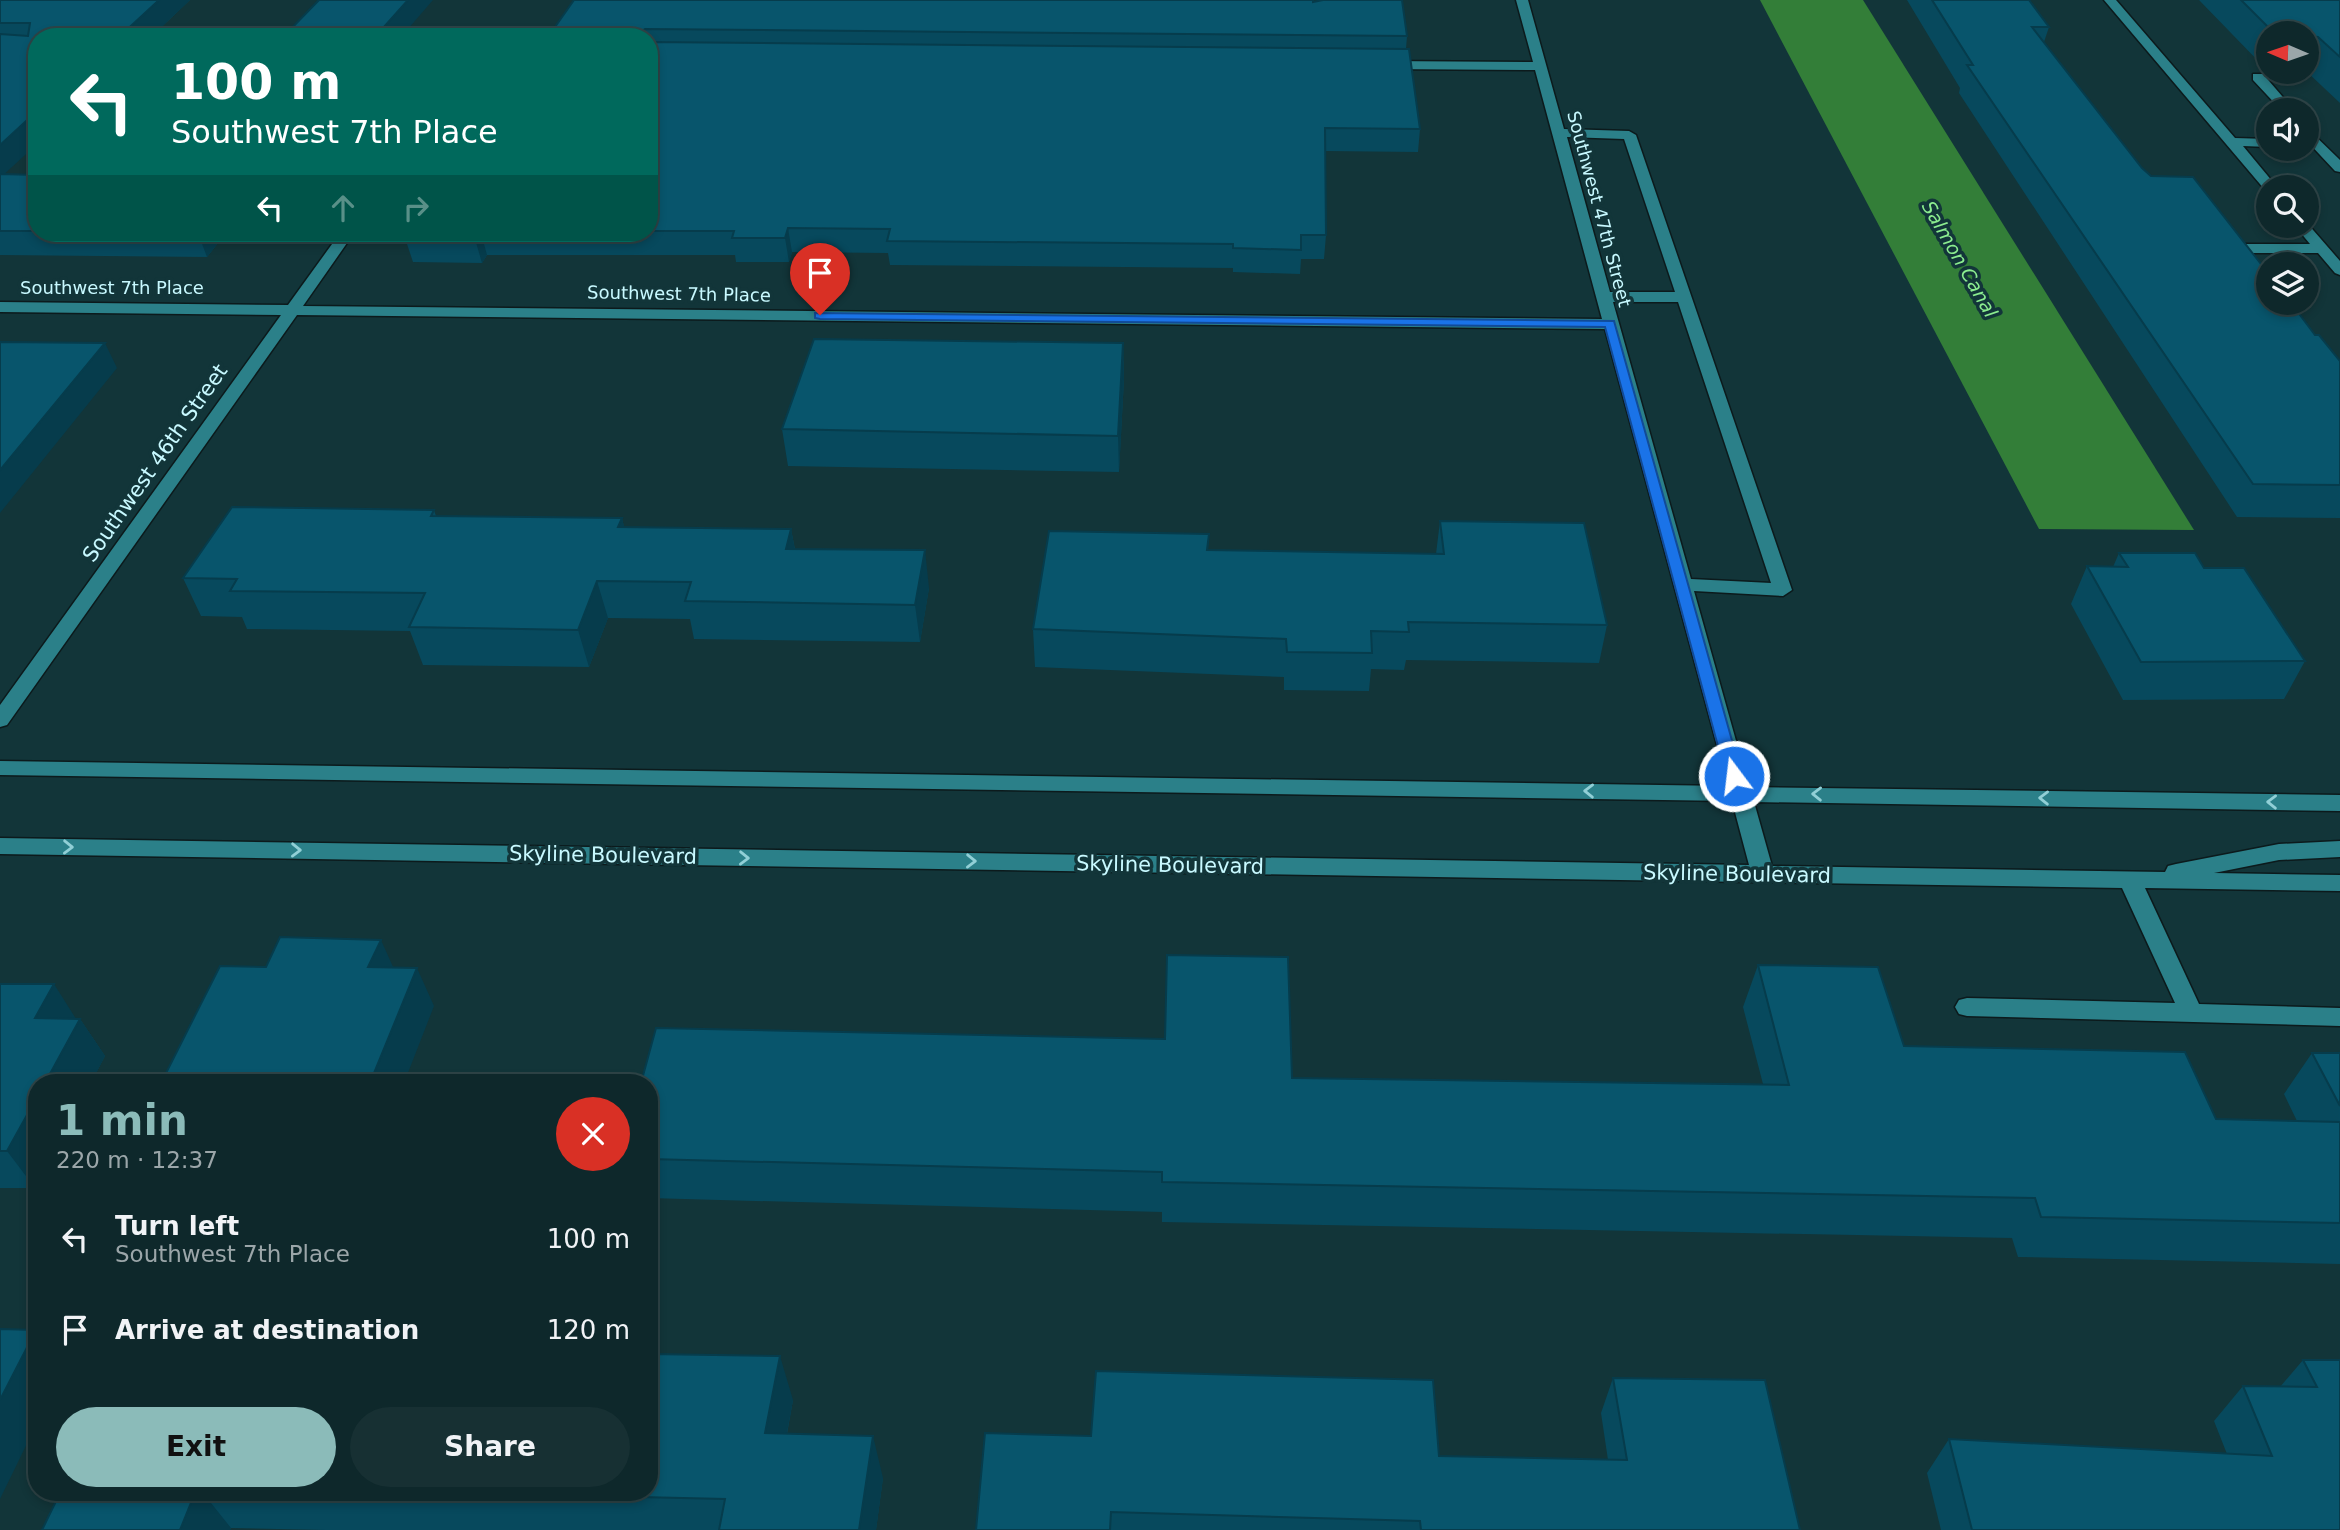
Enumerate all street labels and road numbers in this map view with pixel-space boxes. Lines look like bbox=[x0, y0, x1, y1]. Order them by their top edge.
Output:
street label: Southwest 47th Street bbox=[1563, 109, 1636, 309]
street label: Southwest 7th Place bbox=[20, 277, 204, 298]
street label: Southwest 7th Place bbox=[587, 281, 771, 306]
street label: Southwest 46th Street bbox=[78, 360, 232, 566]
street label: Skyline Boulevard bbox=[509, 841, 697, 869]
street label: Skyline Boulevard bbox=[1076, 851, 1264, 879]
street label: Skyline Boulevard bbox=[1643, 860, 1831, 888]

